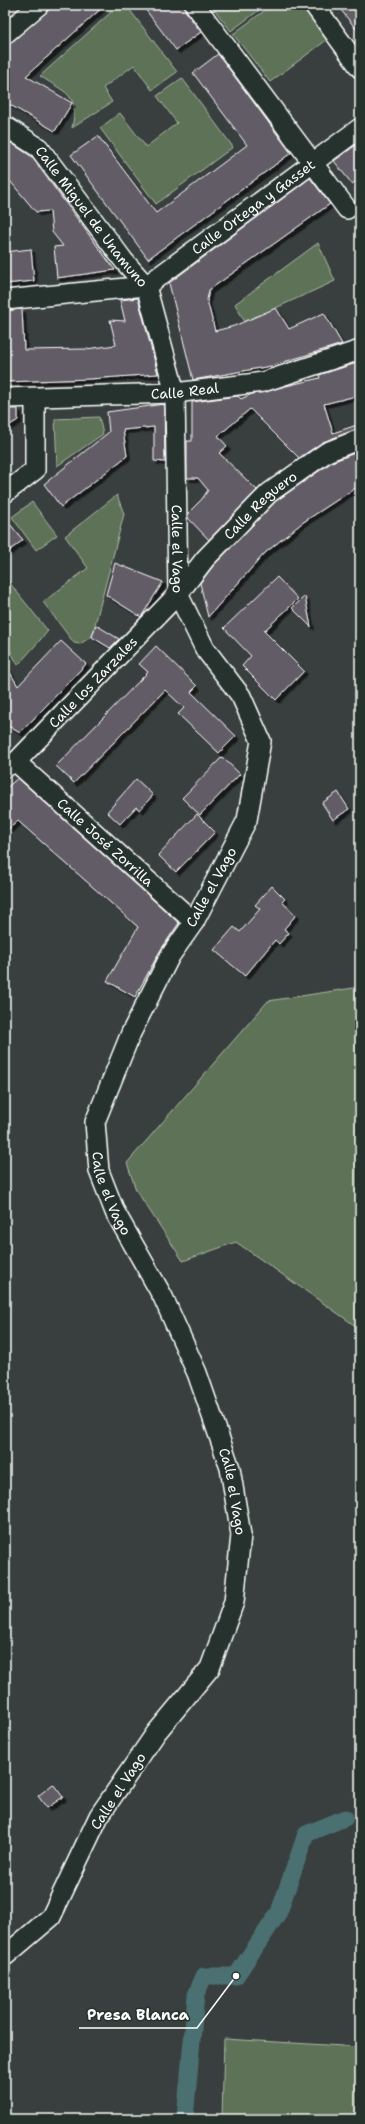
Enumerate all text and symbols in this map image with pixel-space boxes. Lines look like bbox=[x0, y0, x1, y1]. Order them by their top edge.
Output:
street label: Calle Miguel de Unamuno bbox=[32, 142, 152, 291]
street label: Calle Ortega y Gasset bbox=[188, 155, 319, 258]
street label: Calle Real bbox=[151, 379, 221, 403]
street label: Calle Reguero bbox=[220, 467, 301, 543]
street label: Calle el Vago bbox=[168, 504, 187, 593]
street label: Calle los Zarzales bbox=[45, 633, 141, 732]
street label: Calle José Zorrilla bbox=[53, 794, 157, 890]
street label: Calle el Vago bbox=[182, 844, 240, 930]
street label: Calle el Vago bbox=[88, 1151, 135, 1238]
street label: Calle el Vago bbox=[215, 1445, 250, 1536]
street label: Calle el Vago bbox=[86, 1749, 150, 1833]
callout: Presa Blanca bbox=[79, 2001, 197, 2028]
text: Presa Blanca bbox=[87, 2005, 190, 2025]

